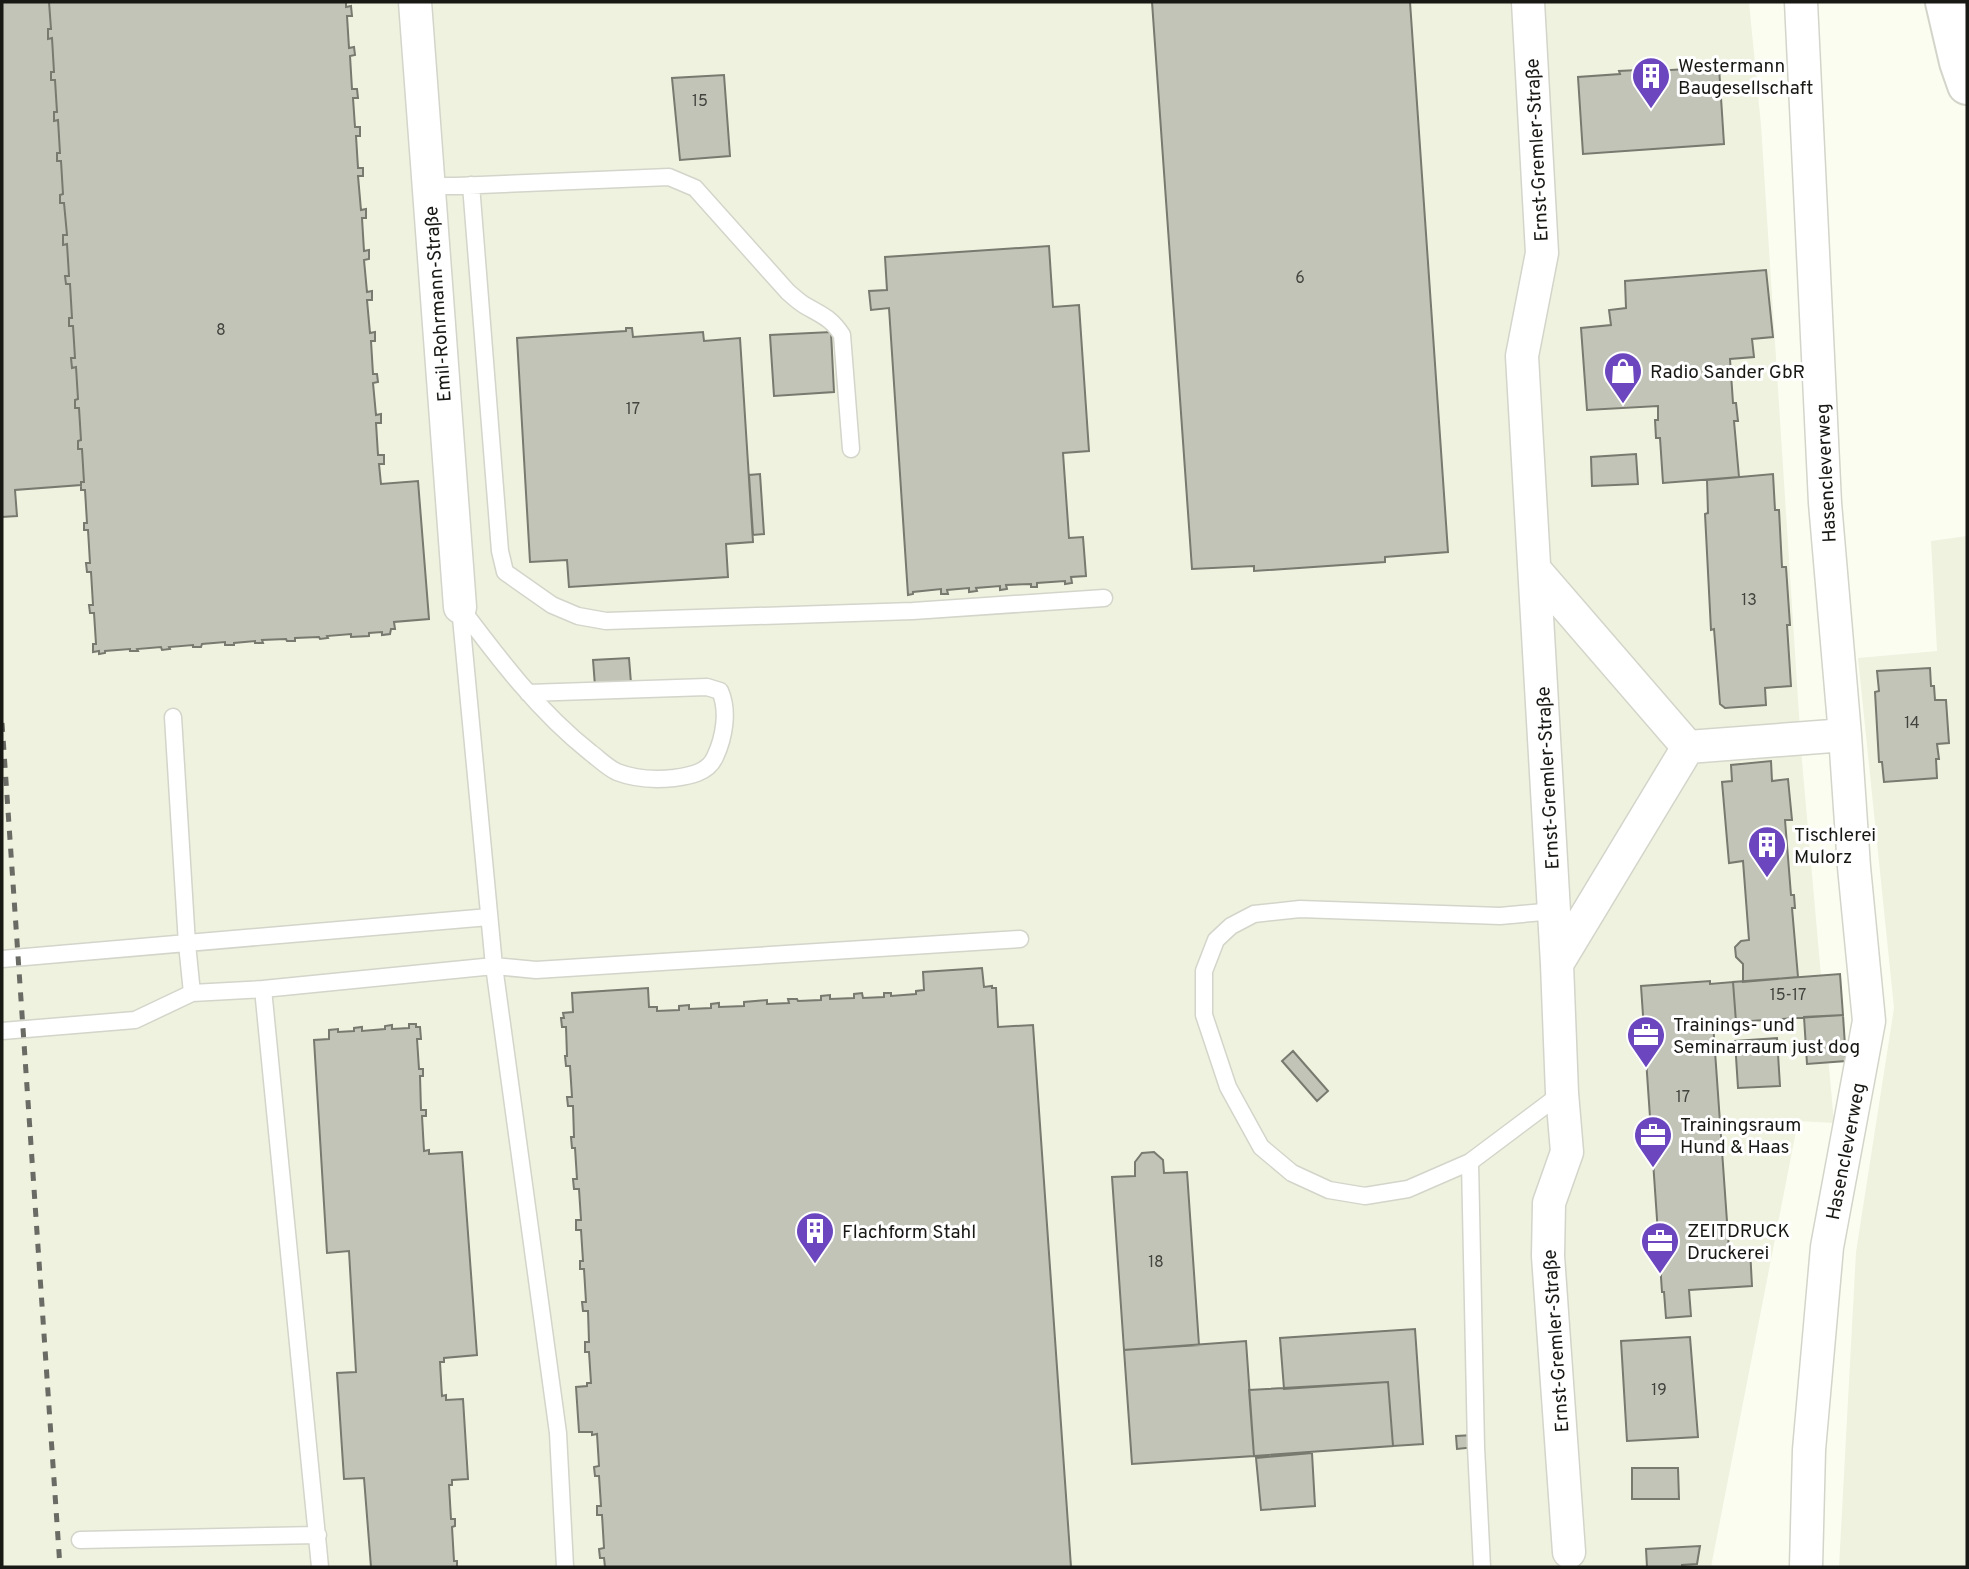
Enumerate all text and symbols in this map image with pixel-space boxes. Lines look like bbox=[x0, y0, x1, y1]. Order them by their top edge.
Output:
building icon: Westermann Baugesellschaft bbox=[1630, 55, 1672, 110]
place label: Westermann Baugesellschaft bbox=[1678, 55, 1813, 101]
street label: Ernst-Gremler-Straße bbox=[1521, 58, 1555, 242]
house number: 15 bbox=[692, 92, 708, 112]
street label: Emil-Rohrmann-Straße bbox=[420, 205, 458, 403]
house number: 6 bbox=[1295, 269, 1305, 289]
house number: 8 bbox=[216, 321, 226, 341]
shop icon: Radio Sander GbR bbox=[1602, 350, 1644, 405]
place label: Radio Sander GbR bbox=[1650, 361, 1805, 385]
house number: 17 bbox=[626, 400, 640, 420]
street label: Hasencleverweg bbox=[1811, 403, 1843, 543]
house number: 13 bbox=[1741, 591, 1757, 611]
street label: Ernst-Gremler-Straße bbox=[1532, 686, 1566, 870]
house number: 14 bbox=[1904, 714, 1920, 734]
building icon: Tischlerei Mulorz bbox=[1746, 824, 1788, 879]
place label: Tischlerei Mulorz bbox=[1794, 824, 1876, 870]
house number: 15-17 bbox=[1770, 986, 1806, 1006]
office icon: Trainings- und Seminarraum just dog bbox=[1625, 1014, 1667, 1069]
place label: Trainings- und Seminarraum just dog bbox=[1673, 1014, 1860, 1060]
street label: Hasencleverweg bbox=[1822, 1081, 1872, 1222]
house number: 17 bbox=[1676, 1088, 1690, 1108]
office icon: Trainingsraum Hund & Haas bbox=[1632, 1114, 1674, 1169]
place label: Trainingsraum Hund & Haas bbox=[1680, 1114, 1801, 1160]
building icon: Flachform Stahl bbox=[794, 1210, 836, 1265]
office icon: ZEITDRUCK Druckerei bbox=[1639, 1220, 1681, 1275]
place label: ZEITDRUCK Druckerei bbox=[1687, 1220, 1790, 1266]
place label: Flachform Stahl bbox=[842, 1221, 976, 1245]
street label: Ernst-Gremler-Straße bbox=[1539, 1249, 1575, 1433]
house number: 18 bbox=[1148, 1253, 1164, 1273]
house number: 19 bbox=[1651, 1381, 1667, 1401]

